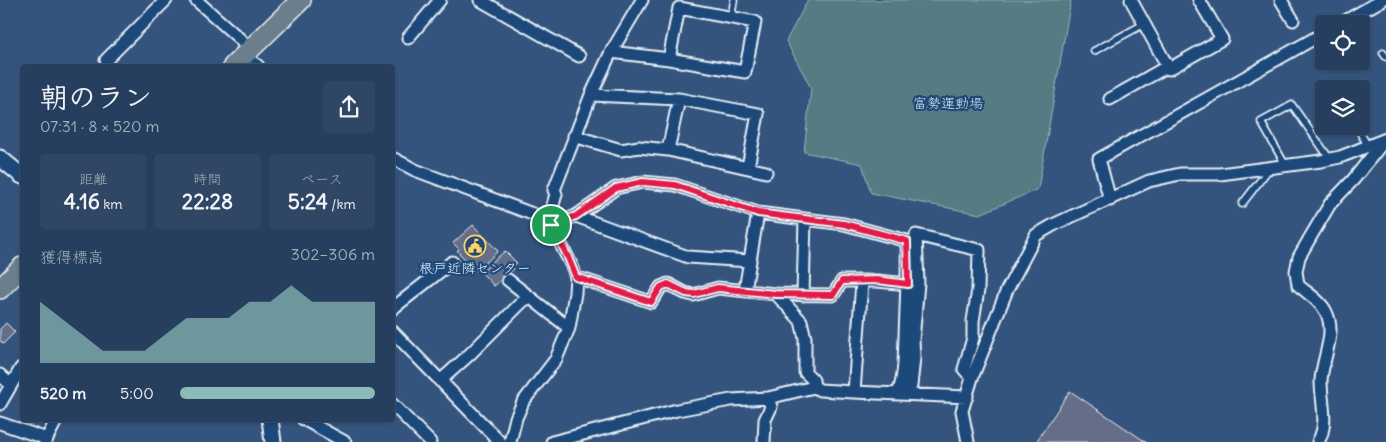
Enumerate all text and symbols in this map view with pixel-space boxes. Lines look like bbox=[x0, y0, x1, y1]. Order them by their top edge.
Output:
map controls bbox=[1315, 15, 1370, 135]
button: locate bbox=[1315, 15, 1370, 70]
text: 朝のラン bbox=[40, 79, 152, 115]
button: layers bbox=[1315, 80, 1370, 135]
button: share bbox=[323, 81, 375, 133]
park label: 富勢運動場 bbox=[913, 94, 983, 112]
text: 07:31 · 8 × 520 m bbox=[40, 116, 159, 136]
text: 距離 bbox=[79, 170, 107, 188]
text: 時間 bbox=[193, 170, 221, 188]
text: ペース bbox=[301, 170, 342, 188]
text: 4.16 bbox=[64, 188, 100, 215]
text: 22:28 bbox=[182, 188, 233, 215]
text: 5:24 bbox=[288, 188, 328, 215]
text: km bbox=[100, 195, 123, 213]
text: /km bbox=[328, 195, 356, 213]
pin bbox=[530, 204, 572, 246]
icon: arrive bbox=[537, 211, 565, 239]
public building icon: 根戸近隣センター bbox=[463, 234, 487, 258]
text: 302–306 m bbox=[291, 244, 375, 264]
text: 獲得標高 bbox=[40, 247, 104, 267]
place label: 根戸近隣センター bbox=[419, 259, 531, 277]
text: 520 m bbox=[40, 383, 86, 403]
text: 5:00 bbox=[120, 383, 154, 403]

